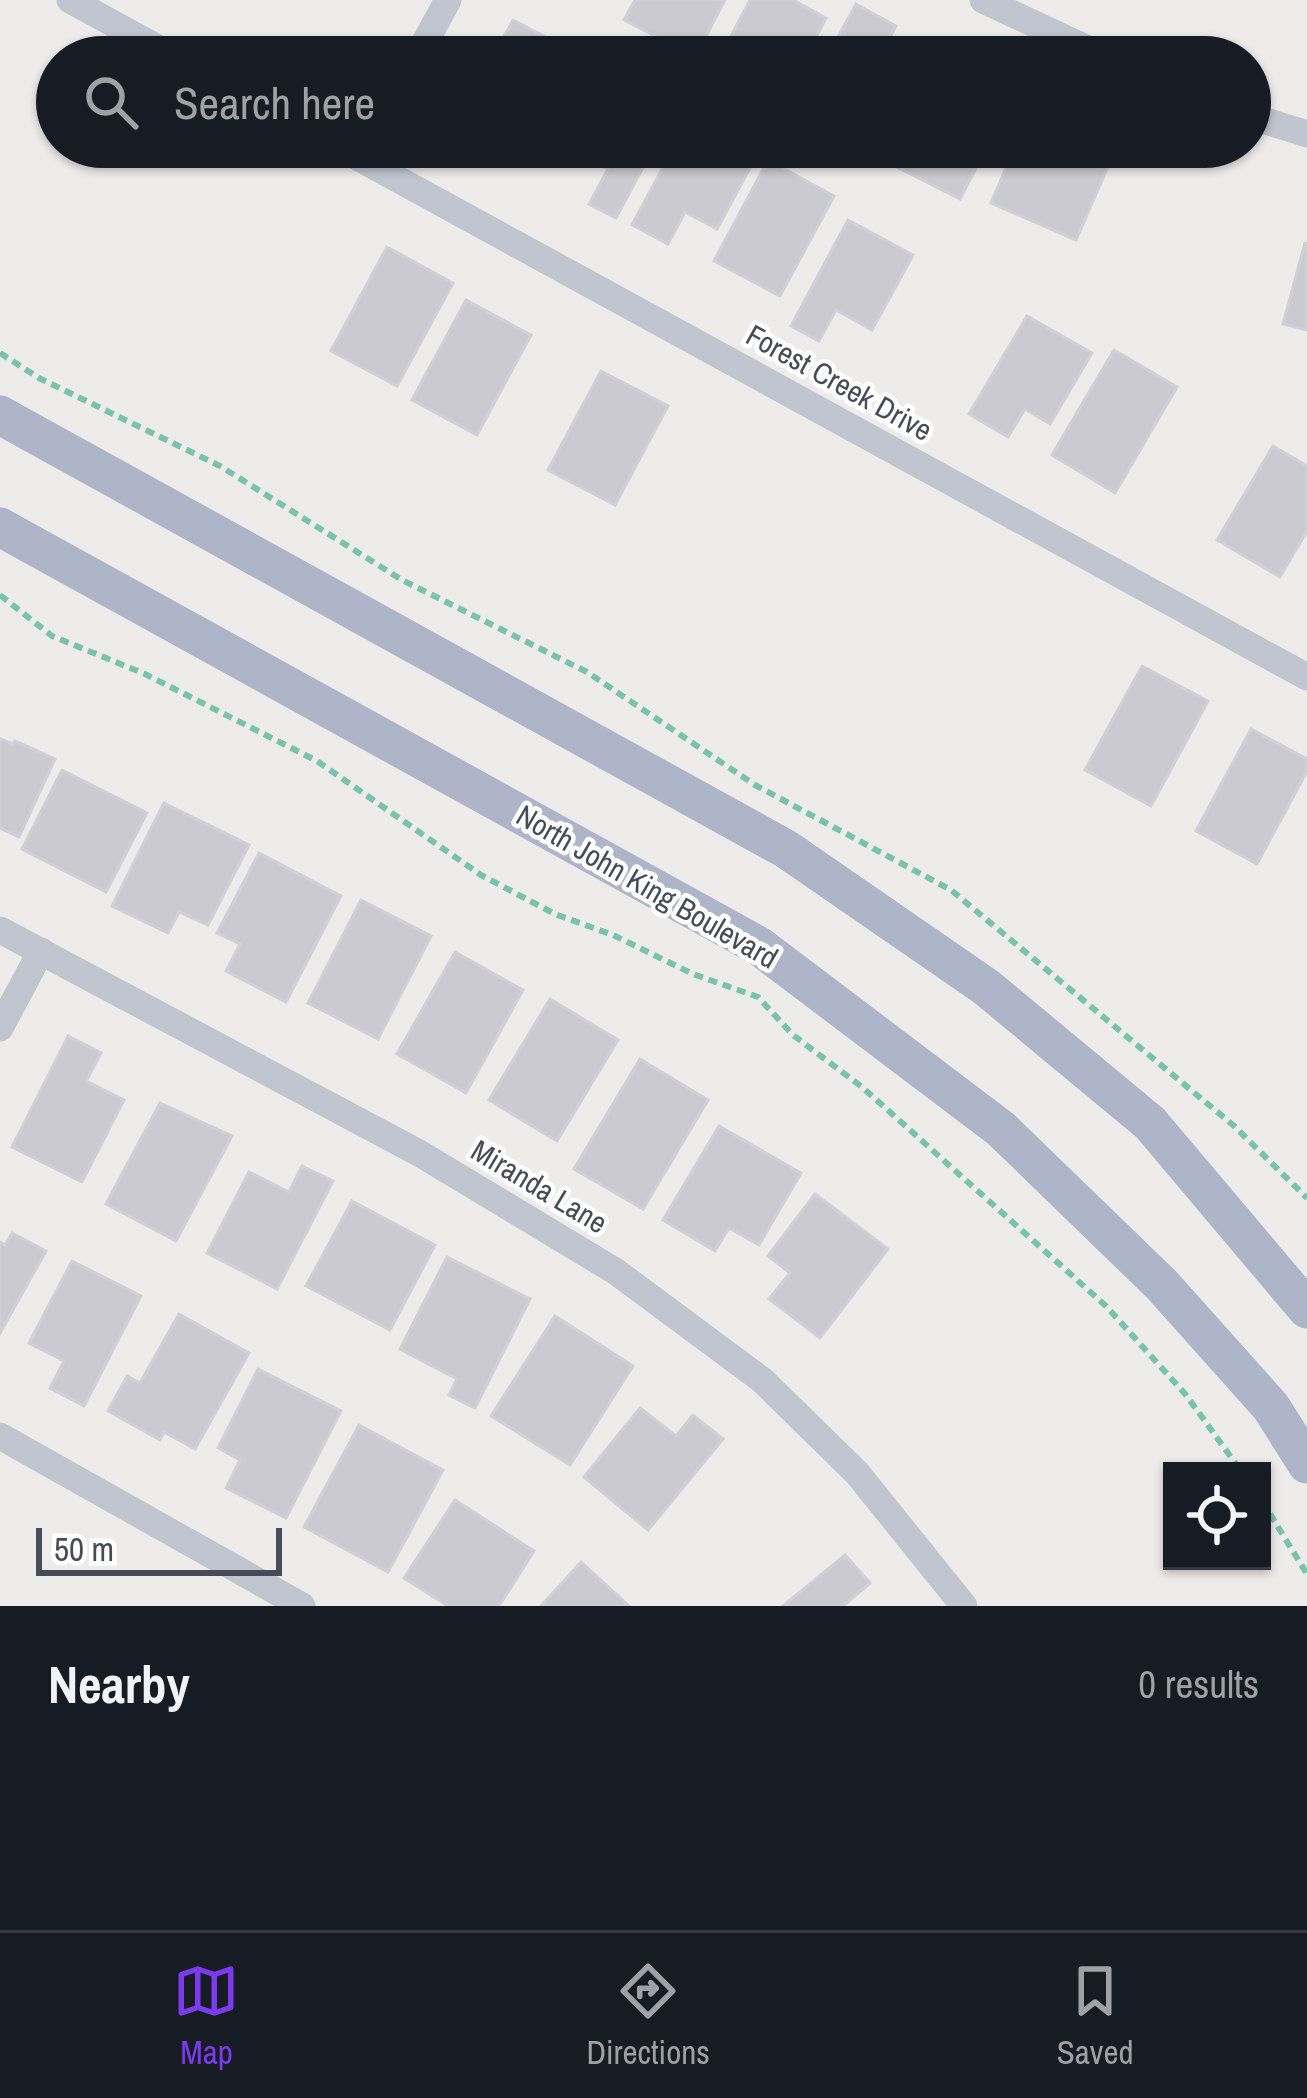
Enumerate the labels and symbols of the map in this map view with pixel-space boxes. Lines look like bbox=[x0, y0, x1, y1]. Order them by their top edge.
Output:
street label: Forest Creek Drive bbox=[739, 315, 940, 450]
street label: North John King Boulevard bbox=[510, 795, 785, 977]
street label: Miranda Lane bbox=[464, 1130, 615, 1242]
scale bar bbox=[36, 1522, 282, 1575]

